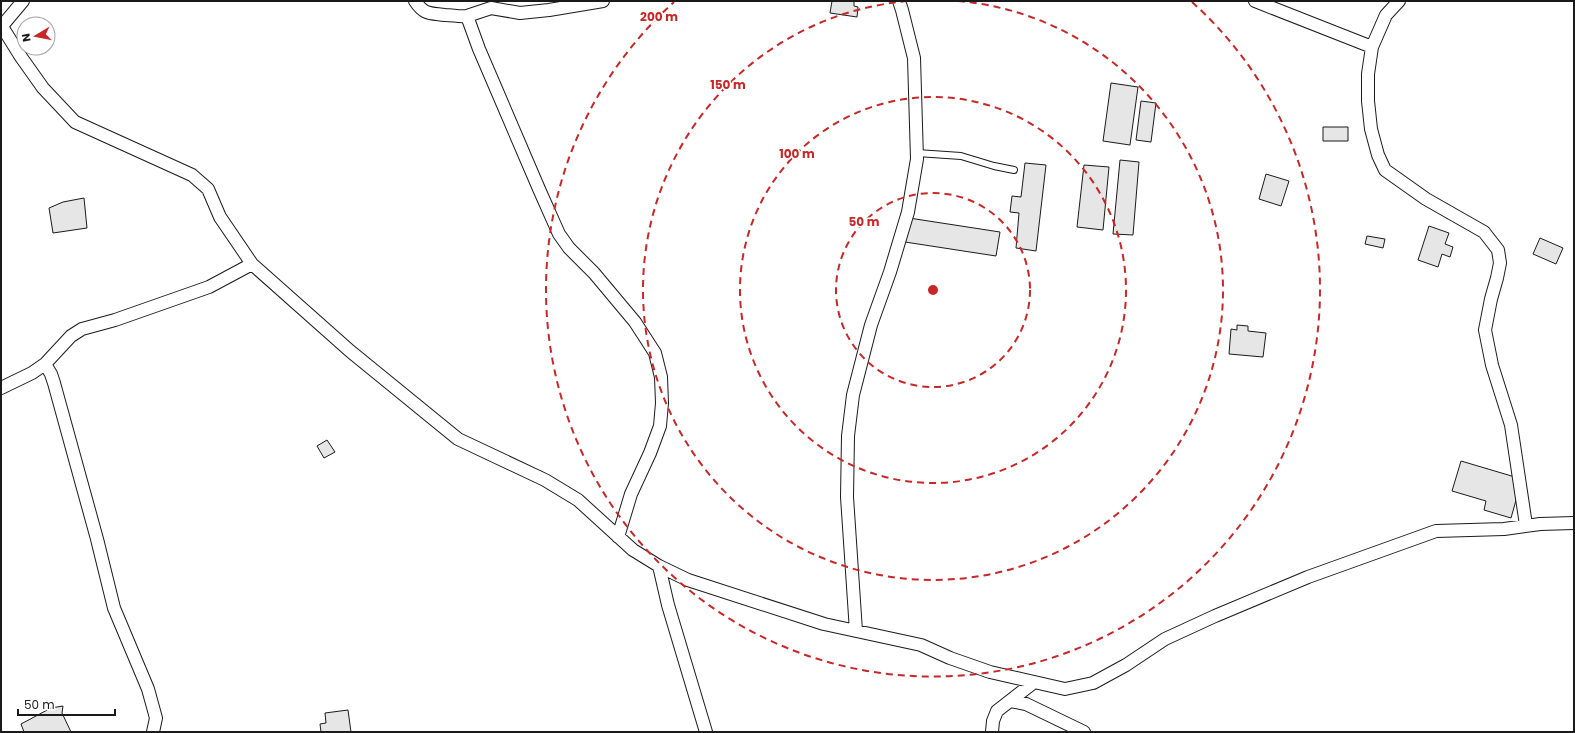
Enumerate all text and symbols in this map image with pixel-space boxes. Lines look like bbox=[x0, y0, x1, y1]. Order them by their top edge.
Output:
text: 200 m bbox=[640, 8, 678, 25]
north arrow bbox=[16, 16, 56, 56]
text: N bbox=[18, 32, 35, 43]
text: 150 m bbox=[710, 76, 746, 93]
text: 100 m bbox=[779, 145, 815, 162]
text: 50 m bbox=[849, 213, 880, 230]
centre of rings bbox=[926, 283, 940, 297]
scale bar bbox=[18, 691, 115, 717]
text: 50 m bbox=[24, 696, 55, 713]

